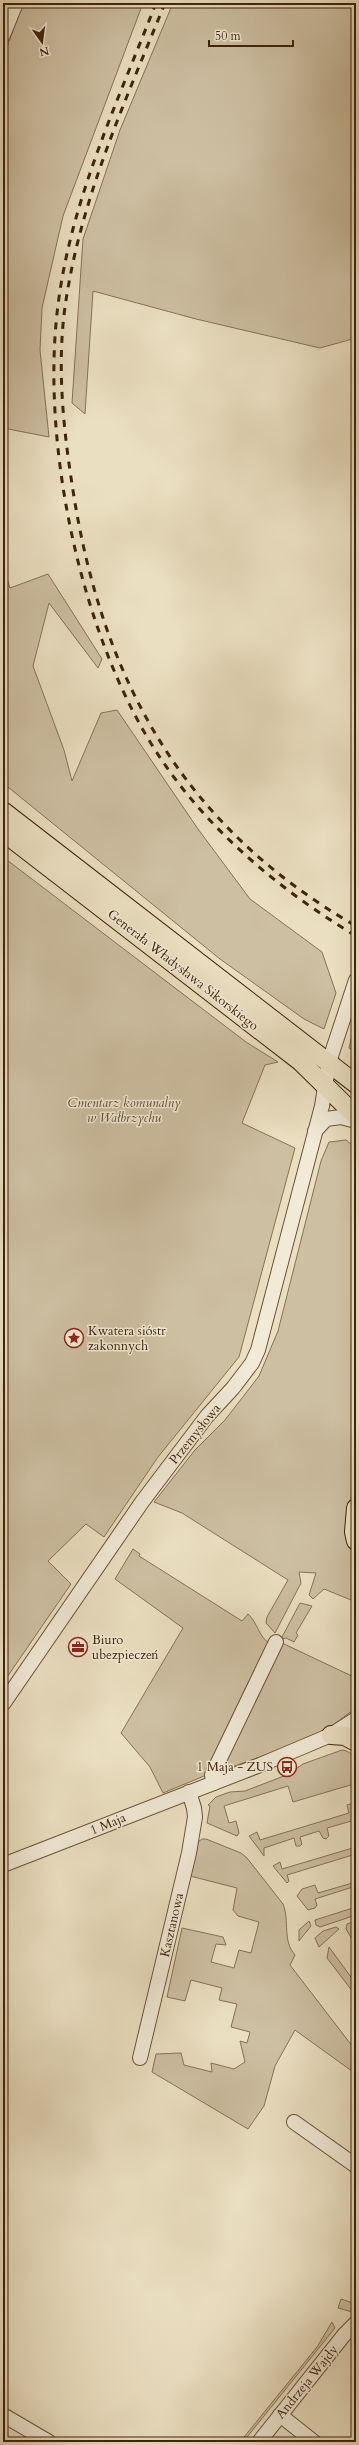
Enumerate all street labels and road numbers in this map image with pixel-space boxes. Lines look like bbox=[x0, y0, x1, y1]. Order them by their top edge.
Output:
street label: Generała Władysława Sikorskiego bbox=[104, 905, 262, 1035]
street label: Przemysłowa bbox=[165, 1400, 225, 1468]
street label: 1 Maja bbox=[87, 1809, 129, 1839]
street label: Kasztanowa bbox=[156, 1891, 188, 1959]
street label: Andrzeja Wajdy bbox=[272, 2341, 342, 2423]

